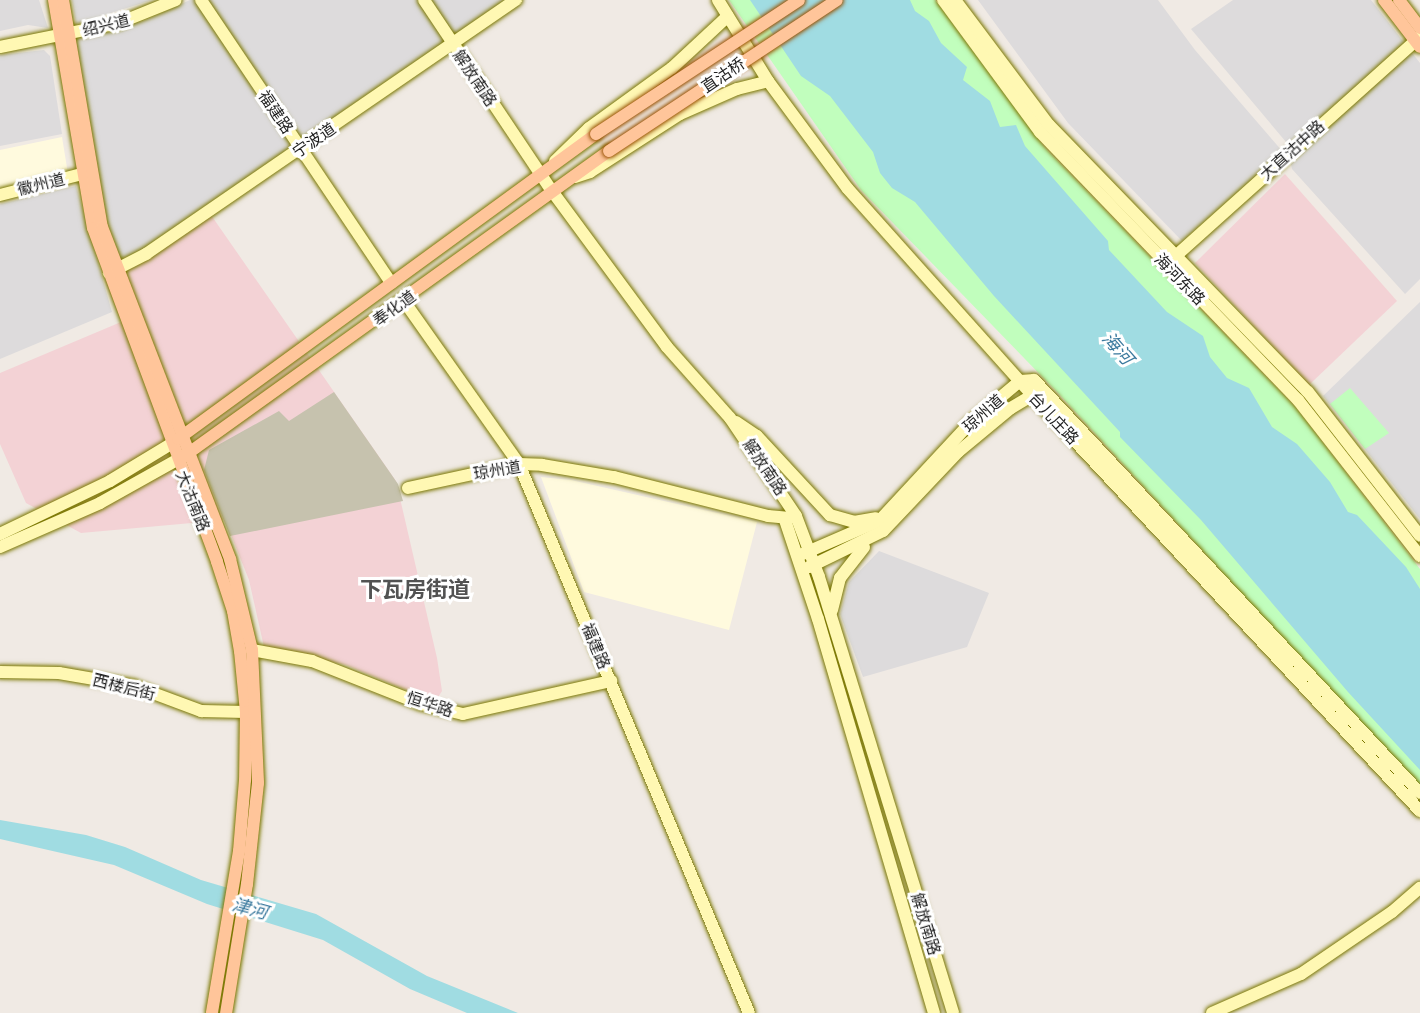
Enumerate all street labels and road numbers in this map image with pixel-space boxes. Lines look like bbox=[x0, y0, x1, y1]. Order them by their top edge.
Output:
street label: 绍兴道 bbox=[80, 10, 132, 40]
street label: 解放南路 bbox=[449, 46, 501, 110]
street label: 直沽桥 bbox=[698, 54, 748, 96]
street label: 福建路 bbox=[255, 87, 297, 137]
street label: 大直沽中路 bbox=[1256, 116, 1328, 184]
street label: 宁波道 bbox=[289, 119, 339, 161]
street label: 徽州道 bbox=[15, 169, 67, 199]
street label: 海河东路 bbox=[1151, 249, 1209, 309]
street label: 奉化道 bbox=[369, 286, 419, 330]
street label: 台儿庄路 bbox=[1025, 388, 1083, 448]
street label: 琼州道 bbox=[959, 390, 1007, 436]
street label: 解放南路 bbox=[739, 435, 791, 499]
street label: 琼州道 bbox=[472, 456, 522, 484]
street label: 大沽南路 bbox=[172, 468, 214, 534]
street label: 福建路 bbox=[578, 620, 614, 672]
street label: 西楼后街 bbox=[91, 670, 157, 704]
street label: 恒华路 bbox=[404, 687, 456, 721]
street label: 解放南路 bbox=[907, 891, 945, 957]

